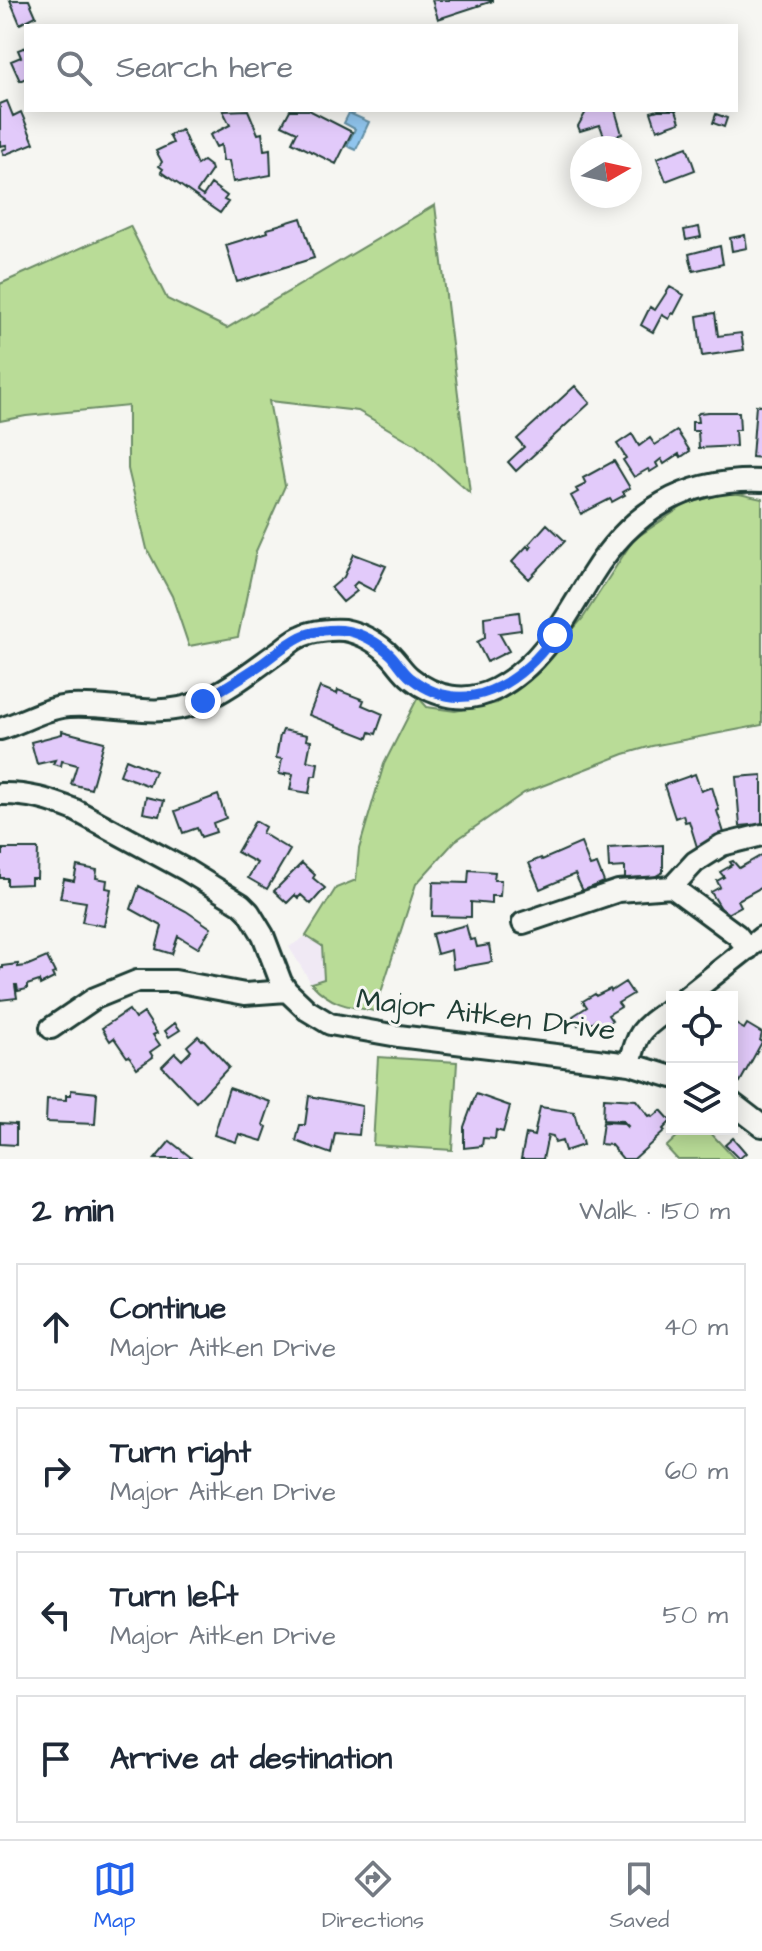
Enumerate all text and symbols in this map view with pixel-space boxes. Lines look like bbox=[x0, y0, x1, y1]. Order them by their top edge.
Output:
search box bbox=[24, 24, 738, 112]
icon: search bbox=[52, 46, 96, 90]
text: Search here bbox=[116, 47, 293, 89]
north arrow bbox=[570, 136, 642, 208]
route start bbox=[537, 617, 573, 653]
route end bbox=[185, 683, 221, 719]
street label: Major Aitken Drive bbox=[354, 978, 618, 1052]
map controls bbox=[666, 991, 738, 1135]
button: locate bbox=[666, 991, 738, 1063]
button: layers bbox=[666, 1063, 738, 1135]
text: 2 min bbox=[32, 1187, 114, 1235]
text: Walk · 150 m bbox=[579, 1193, 730, 1229]
text: Continue bbox=[110, 1288, 226, 1330]
icon: ahead bbox=[34, 1305, 78, 1349]
text: 40 m bbox=[663, 1309, 728, 1345]
text: Major Aitken Drive bbox=[110, 1330, 336, 1366]
text: Turn right bbox=[110, 1432, 251, 1474]
icon: right bbox=[34, 1449, 78, 1493]
text: 60 m bbox=[665, 1453, 728, 1489]
text: Major Aitken Drive bbox=[110, 1474, 336, 1510]
text: Turn left bbox=[110, 1576, 238, 1618]
icon: left bbox=[34, 1593, 78, 1637]
text: 50 m bbox=[663, 1597, 728, 1633]
text: Major Aitken Drive bbox=[110, 1618, 336, 1654]
icon: arrive bbox=[34, 1737, 78, 1781]
text: Arrive at destination bbox=[110, 1738, 392, 1780]
tab: Map bbox=[93, 1857, 137, 1936]
tab: Directions bbox=[322, 1857, 424, 1936]
tab: Saved bbox=[609, 1857, 669, 1936]

